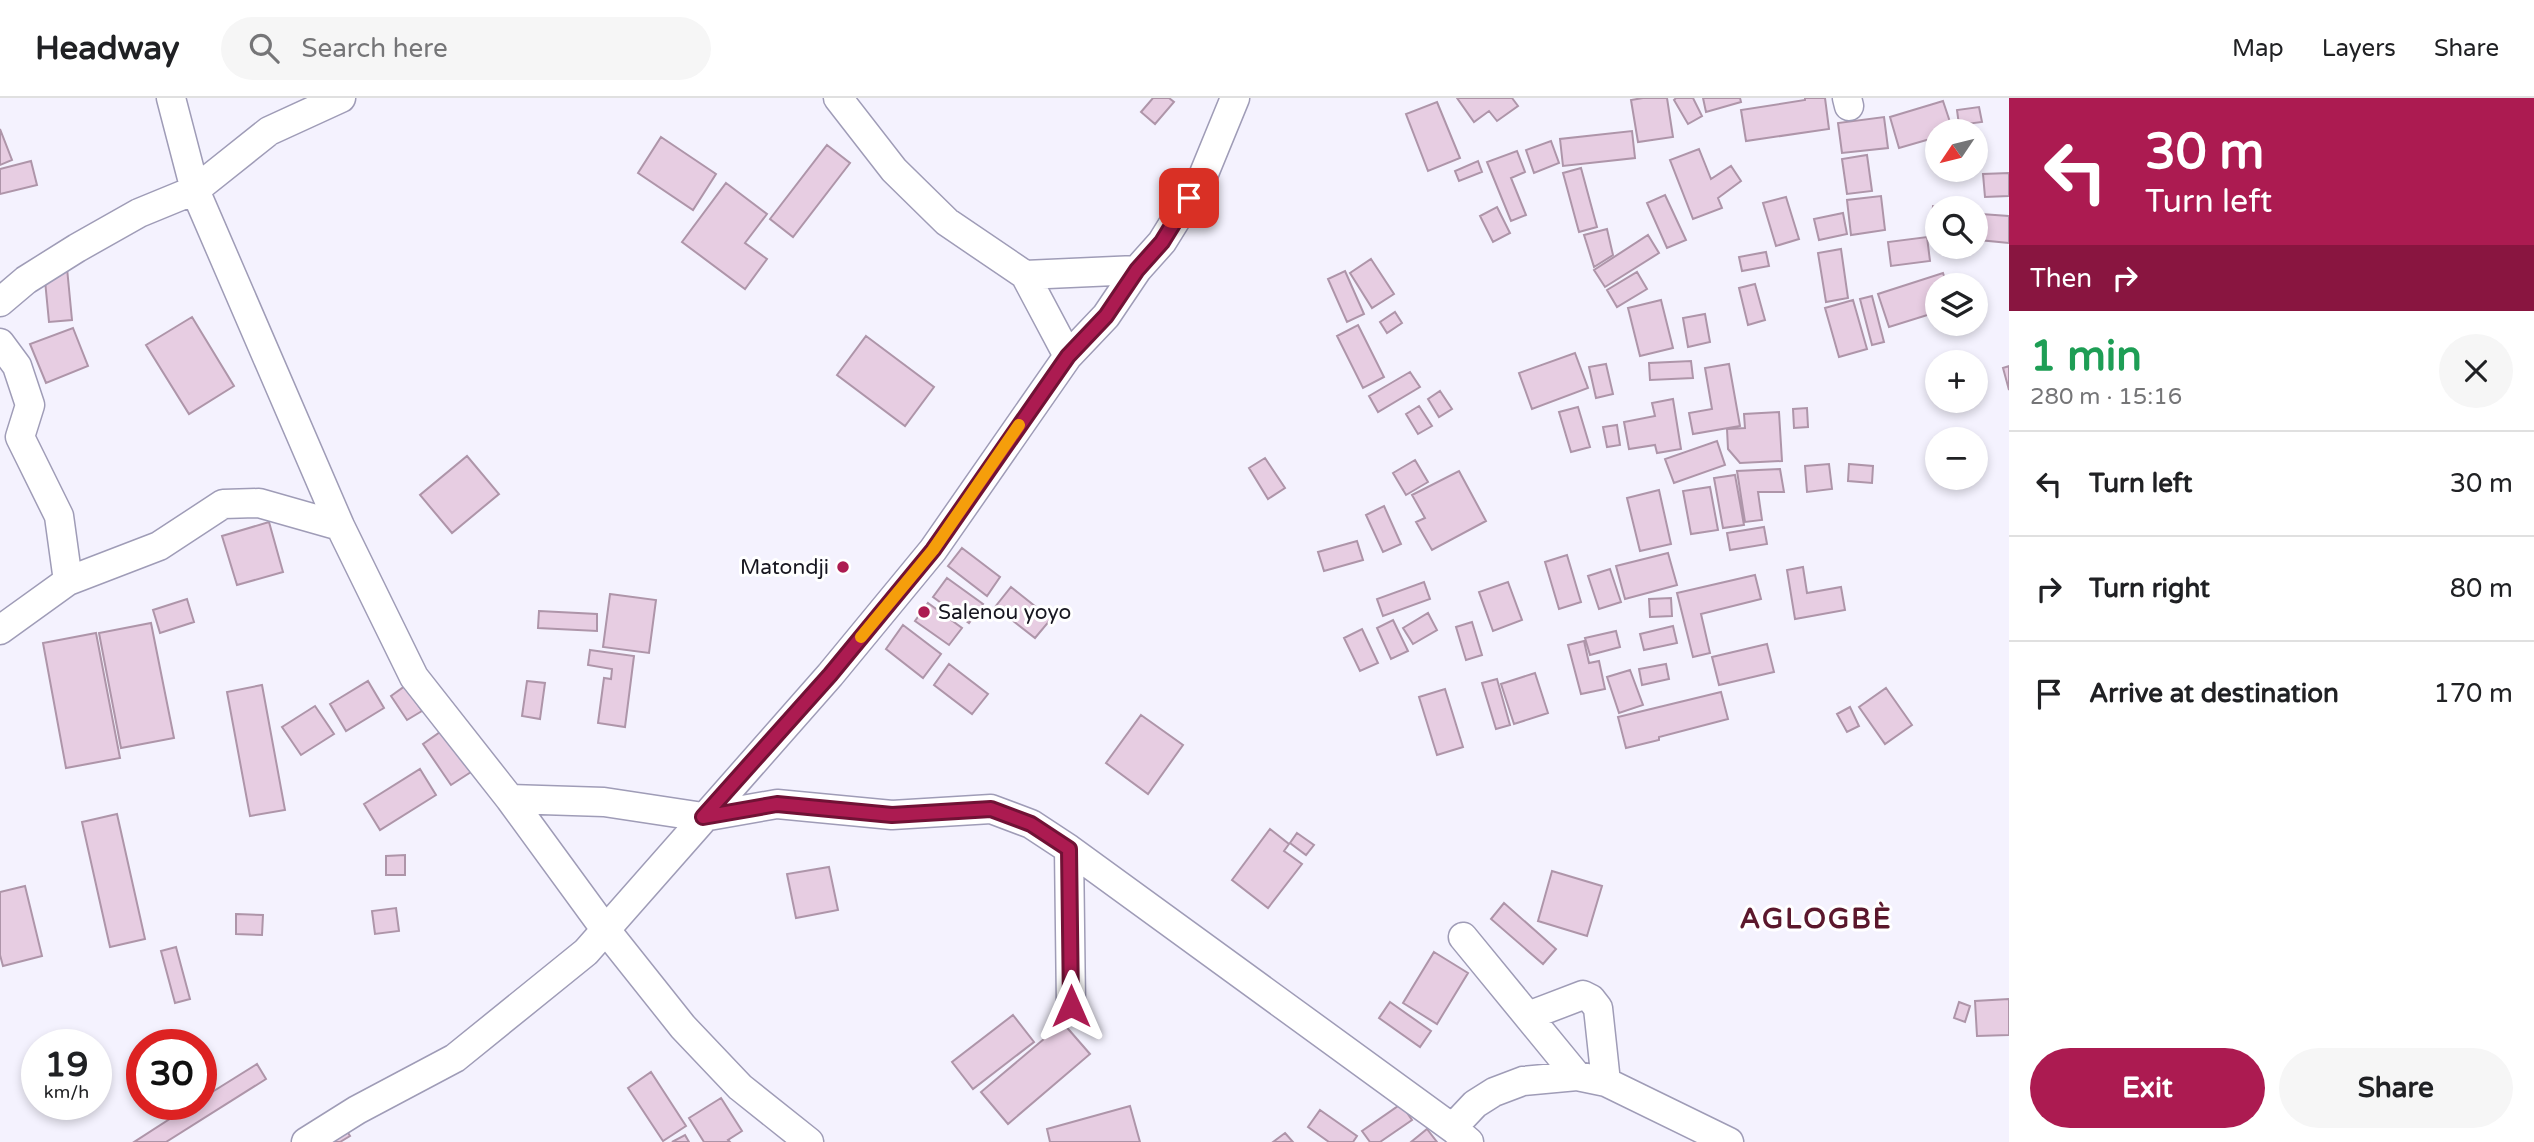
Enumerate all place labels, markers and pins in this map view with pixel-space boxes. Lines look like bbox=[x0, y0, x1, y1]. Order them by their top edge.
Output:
pin bbox=[1159, 168, 1219, 228]
place label: Matondji bbox=[740, 555, 829, 580]
marker: Matondji bbox=[835, 559, 851, 575]
place label: Salenou yoyo bbox=[938, 600, 1071, 625]
marker: Salenou yoyo bbox=[916, 604, 932, 620]

